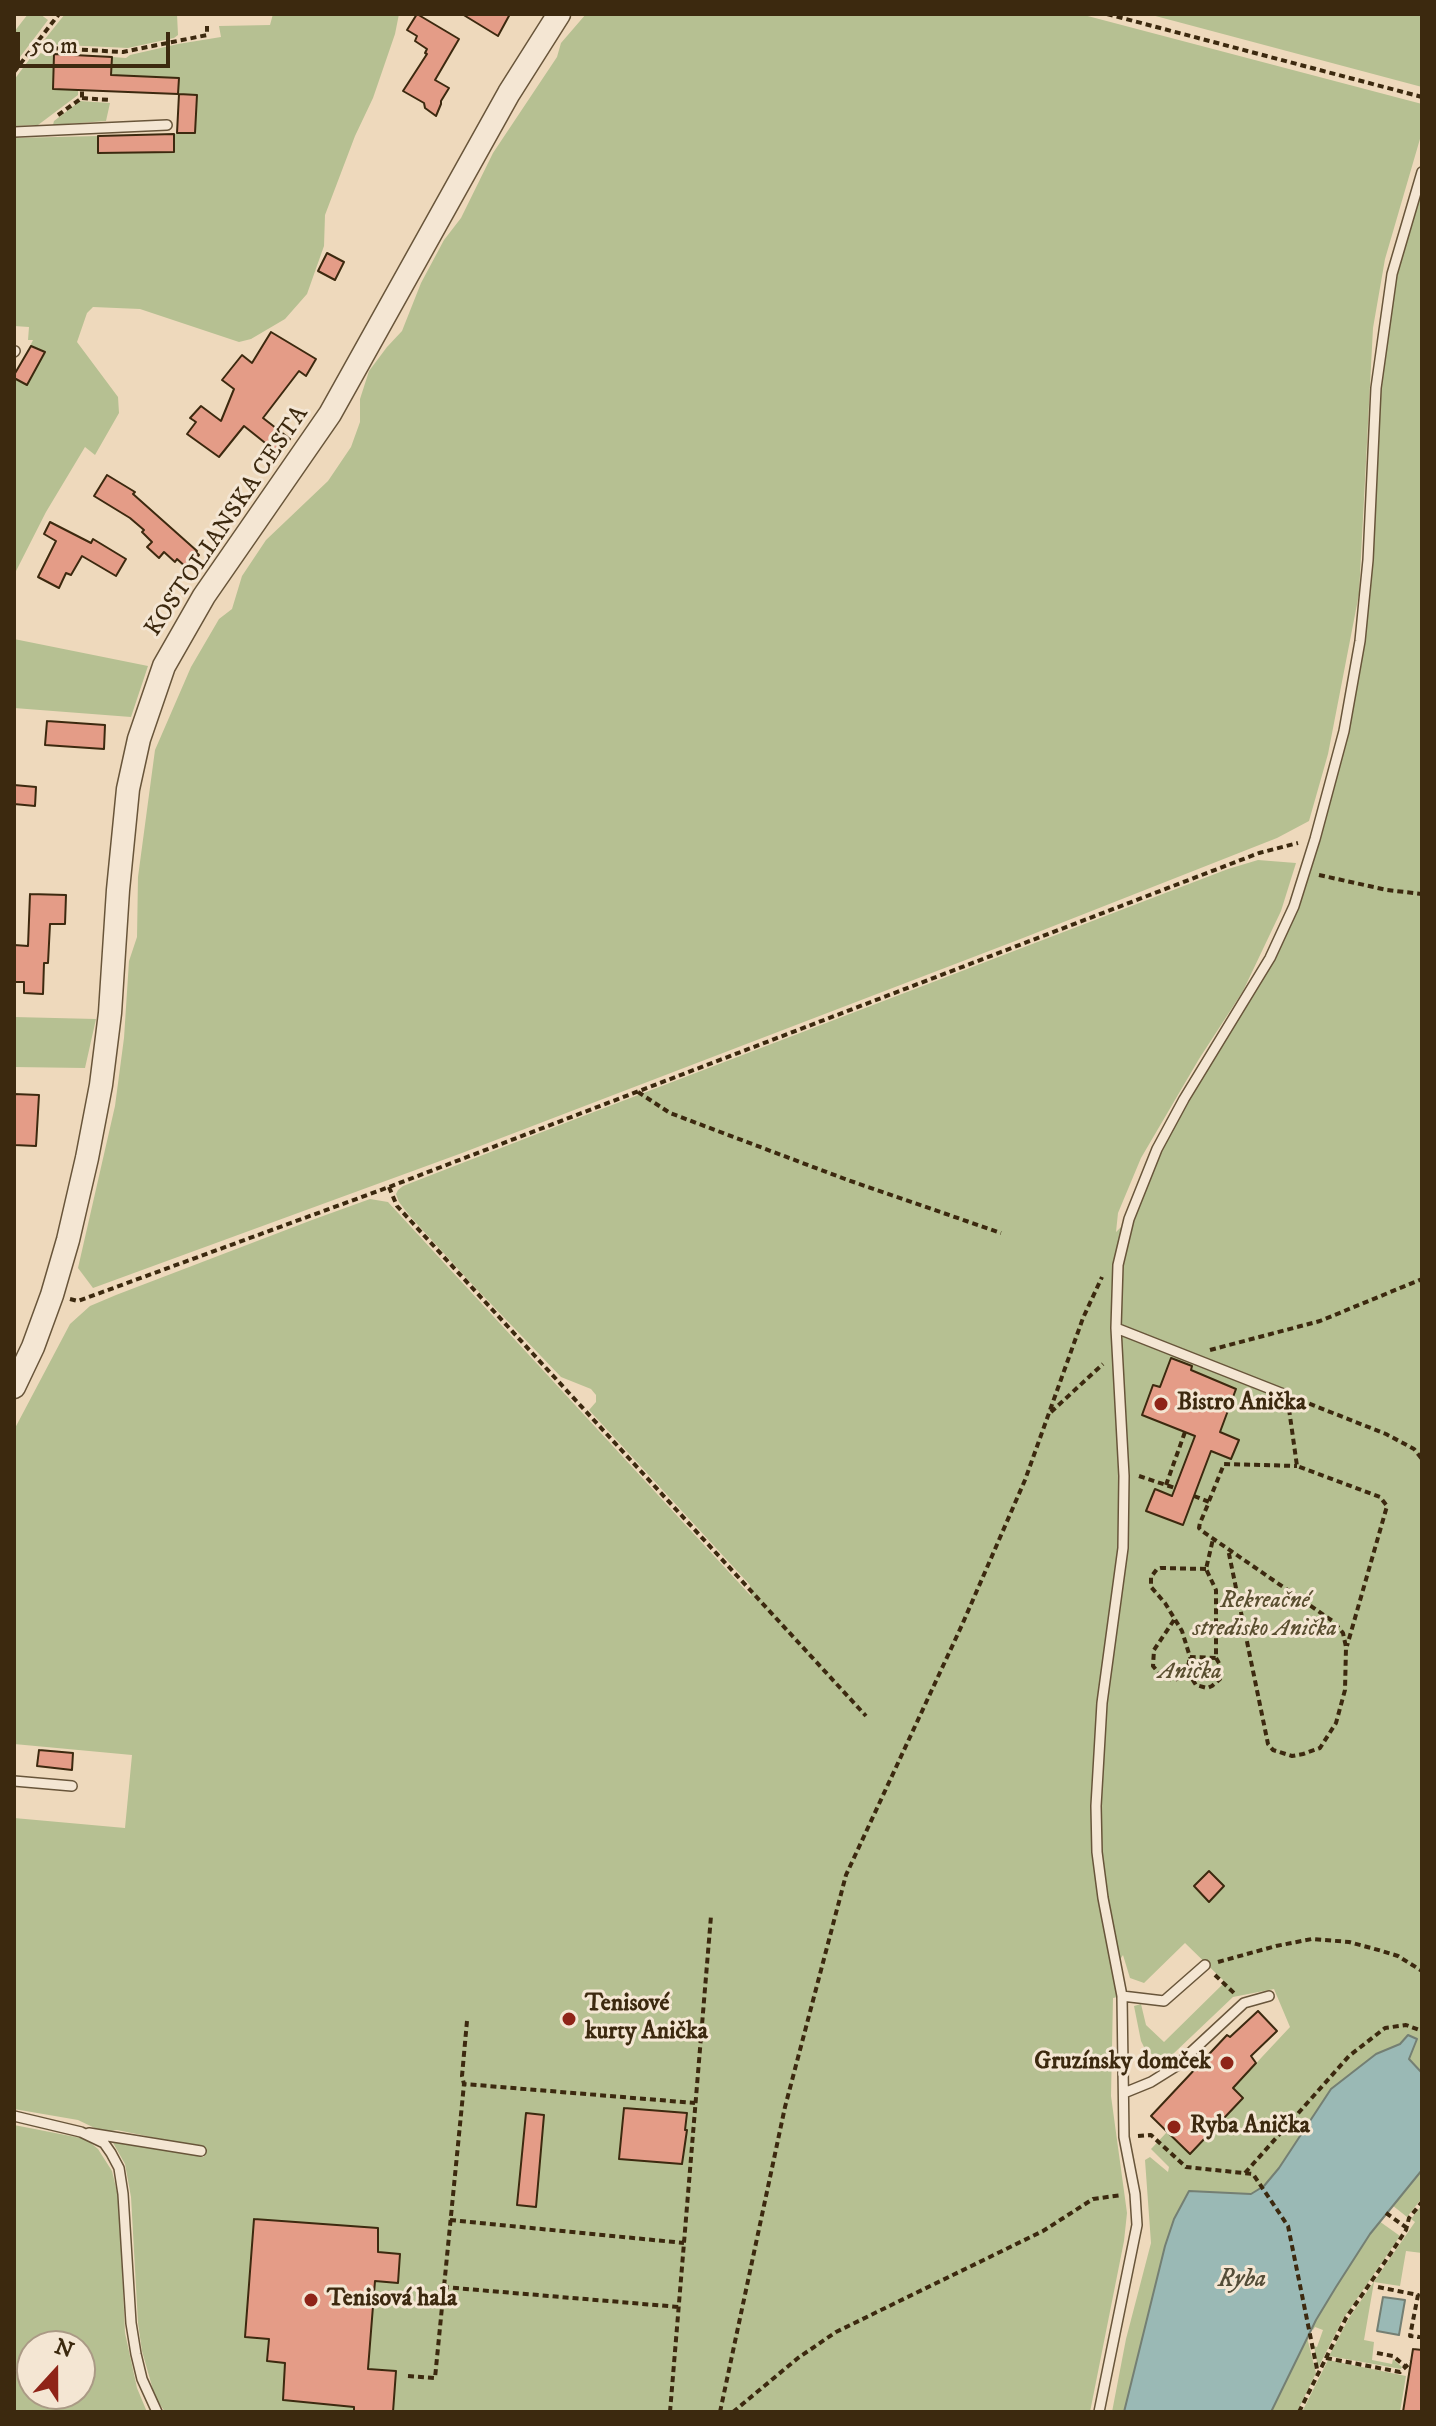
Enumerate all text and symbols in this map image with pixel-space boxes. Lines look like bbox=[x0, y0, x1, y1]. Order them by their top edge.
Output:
scale bar bbox=[20, 16, 174, 66]
text: 50 m bbox=[30, 31, 78, 61]
street label: KOSTOLIANSKA CESTA bbox=[140, 402, 316, 642]
place label: Bistro Anička bbox=[1177, 1390, 1306, 1418]
marker: Bistro Anička bbox=[1152, 1395, 1170, 1413]
park label: Rekreačné stredisko Anička bbox=[1193, 1588, 1337, 1644]
park label: Anička bbox=[1158, 1659, 1222, 1687]
place label: Tenisové kurty Anička bbox=[585, 1991, 708, 2047]
marker: Tenisové kurty Anička bbox=[560, 2010, 578, 2028]
place label: Gruzínsky domček bbox=[1034, 2049, 1211, 2077]
marker: Gruzínsky domček bbox=[1218, 2054, 1236, 2072]
place label: Ryba Anička bbox=[1190, 2113, 1310, 2141]
marker: Ryba Anička bbox=[1165, 2118, 1183, 2136]
water label: Ryba bbox=[1218, 2265, 1266, 2297]
place label: Tenisová hala bbox=[327, 2286, 457, 2314]
marker: Tenisová hala bbox=[302, 2291, 320, 2309]
north arrow bbox=[16, 2330, 96, 2410]
text: N bbox=[51, 2333, 77, 2365]

